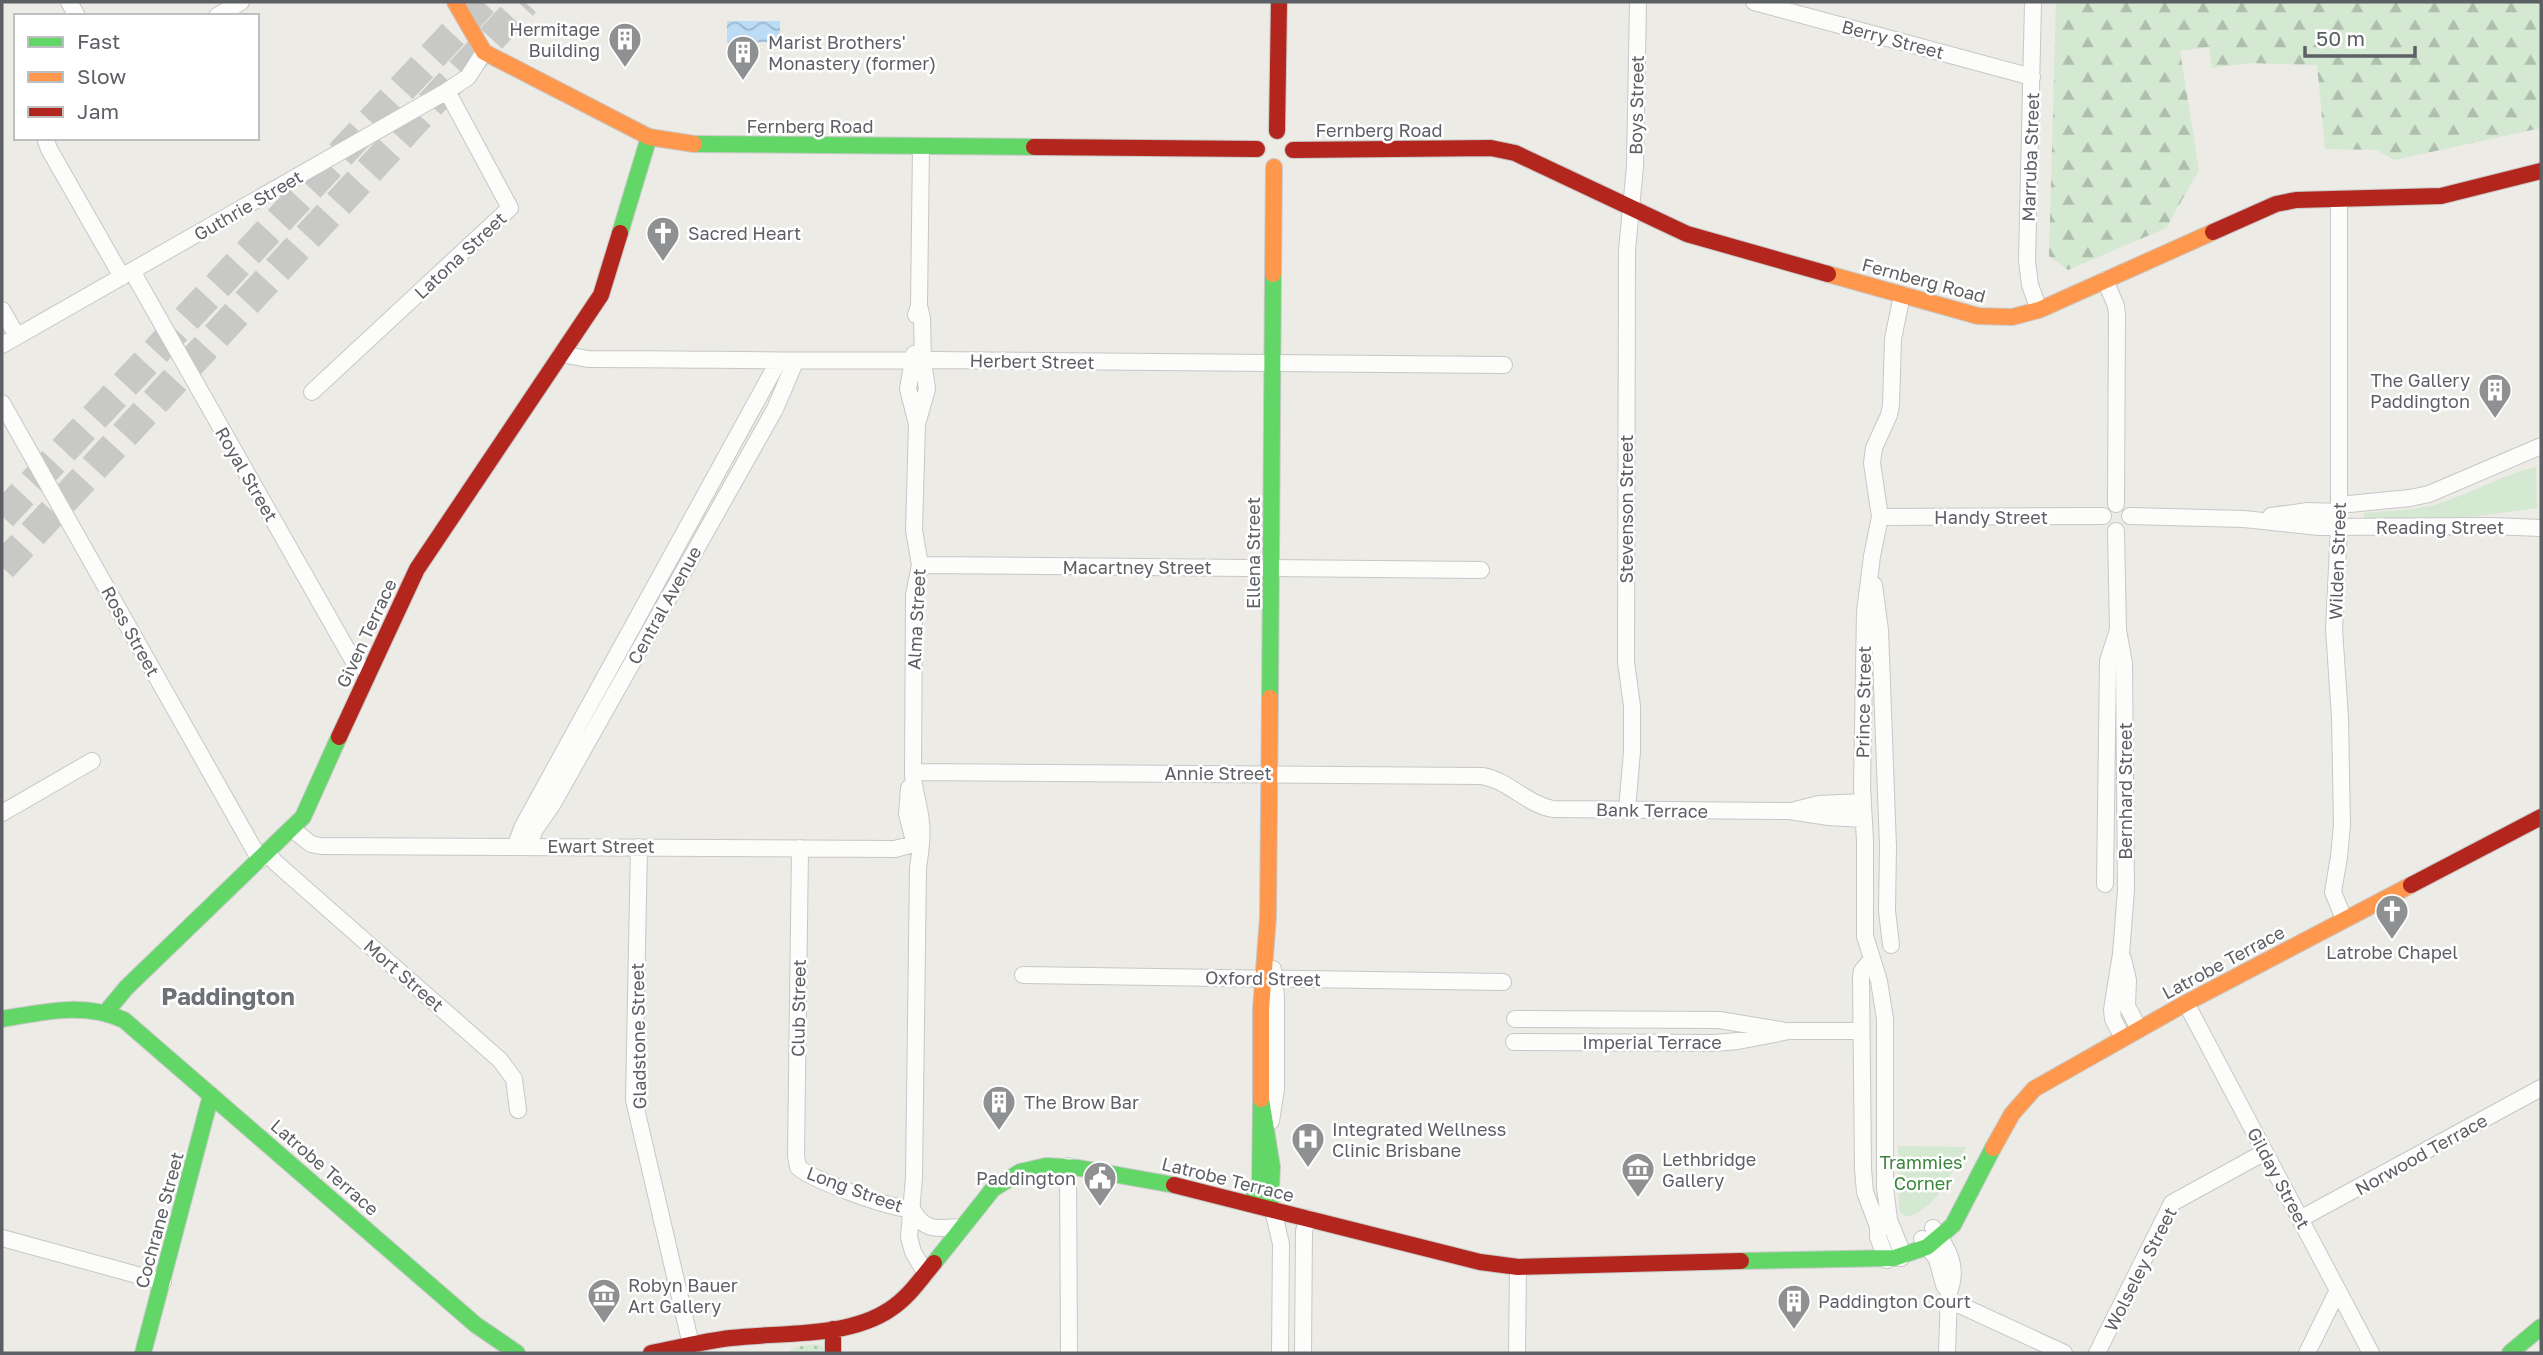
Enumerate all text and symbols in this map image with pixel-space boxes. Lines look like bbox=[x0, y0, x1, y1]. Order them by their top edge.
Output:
legend bbox=[14, 14, 259, 140]
scale bar bbox=[2305, 14, 2415, 58]
street label: Berry Street bbox=[1839, 15, 1947, 63]
place label: Hermitage Building bbox=[509, 18, 600, 61]
building icon: Hermitage Building bbox=[606, 20, 644, 69]
text: 50 m bbox=[2316, 25, 2365, 51]
text: Fast bbox=[77, 28, 120, 54]
place label: Marist Brothers' Monastery (former) bbox=[768, 31, 936, 74]
building icon: Marist Brothers' Monastery (former) bbox=[724, 33, 762, 82]
street label: Boys Street bbox=[1624, 55, 1648, 155]
text: Slow bbox=[77, 63, 126, 89]
street label: Marruba Street bbox=[2017, 92, 2043, 222]
text: Jam bbox=[77, 98, 119, 124]
street label: Fernberg Road bbox=[746, 115, 874, 137]
street label: Fernberg Road bbox=[1315, 119, 1443, 141]
street label: Guthrie Street bbox=[190, 165, 306, 245]
street label: Latona Street bbox=[410, 207, 510, 303]
church icon: Sacred Heart bbox=[644, 214, 682, 263]
place label: Sacred Heart bbox=[688, 222, 801, 244]
street label: Fernberg Road bbox=[1860, 253, 1988, 307]
street label: Herbert Street bbox=[969, 349, 1095, 373]
place label: The Gallery Paddington bbox=[2370, 369, 2470, 412]
building icon: The Gallery Paddington bbox=[2476, 371, 2514, 420]
street label: Royal Street bbox=[211, 423, 283, 525]
street label: Stevenson Street bbox=[1615, 435, 1637, 583]
street label: Ellena Street bbox=[1242, 497, 1264, 609]
street label: Wilden Street bbox=[2324, 502, 2350, 620]
street label: Handy Street bbox=[1934, 506, 2048, 528]
street label: Reading Street bbox=[2376, 516, 2504, 538]
street label: Central Avenue bbox=[622, 542, 706, 668]
street label: Macartney Street bbox=[1062, 556, 1212, 578]
street label: Alma Street bbox=[902, 568, 930, 670]
street label: Given Terrace bbox=[331, 575, 401, 691]
street label: Ross Street bbox=[97, 582, 165, 680]
street label: Prince Street bbox=[1851, 645, 1875, 759]
street label: Bernhard Street bbox=[2114, 722, 2136, 860]
street label: Annie Street bbox=[1164, 762, 1272, 784]
street label: Bank Terrace bbox=[1596, 798, 1708, 822]
street label: Ewart Street bbox=[547, 835, 655, 857]
church icon: Latrobe Chapel bbox=[2373, 892, 2411, 941]
street label: Latrobe Terrace bbox=[2158, 920, 2288, 1004]
street label: Mort Street bbox=[360, 934, 448, 1016]
place label: Latrobe Chapel bbox=[2326, 941, 2458, 963]
street label: Club Street bbox=[786, 959, 810, 1057]
street label: Gladstone Street bbox=[626, 963, 650, 1109]
street label: Oxford Street bbox=[1205, 966, 1321, 990]
district label: Paddington bbox=[161, 981, 295, 1010]
street label: Imperial Terrace bbox=[1582, 1031, 1722, 1053]
building icon: The Brow Bar bbox=[980, 1083, 1018, 1132]
place label: The Brow Bar bbox=[1024, 1091, 1139, 1113]
street label: Norwood Terrace bbox=[2351, 1109, 2491, 1199]
street label: Latrobe Terrace bbox=[267, 1114, 383, 1220]
place label: Integrated Wellness Clinic Brisbane bbox=[1332, 1118, 1506, 1161]
hospital icon: Integrated Wellness Clinic Brisbane bbox=[1289, 1120, 1327, 1169]
street label: Gilday Street bbox=[2243, 1123, 2315, 1233]
place label: Lethbridge Gallery bbox=[1662, 1148, 1756, 1191]
street label: Cochrane Street bbox=[130, 1149, 188, 1291]
museum icon: Lethbridge Gallery bbox=[1619, 1150, 1657, 1199]
park label: Trammies' Corner bbox=[1879, 1151, 1967, 1194]
street label: Latrobe Terrace bbox=[1160, 1152, 1296, 1206]
public building icon: Paddington bbox=[1081, 1159, 1119, 1208]
street label: Long Street bbox=[804, 1161, 906, 1217]
place label: Paddington bbox=[976, 1167, 1076, 1189]
street label: Wolseley Street bbox=[2099, 1203, 2181, 1335]
place label: Robyn Bauer Art Gallery bbox=[628, 1274, 738, 1317]
museum icon: Robyn Bauer Art Gallery bbox=[585, 1276, 623, 1325]
building icon: Paddington Court bbox=[1775, 1282, 1813, 1331]
place label: Paddington Court bbox=[1818, 1290, 1971, 1312]

